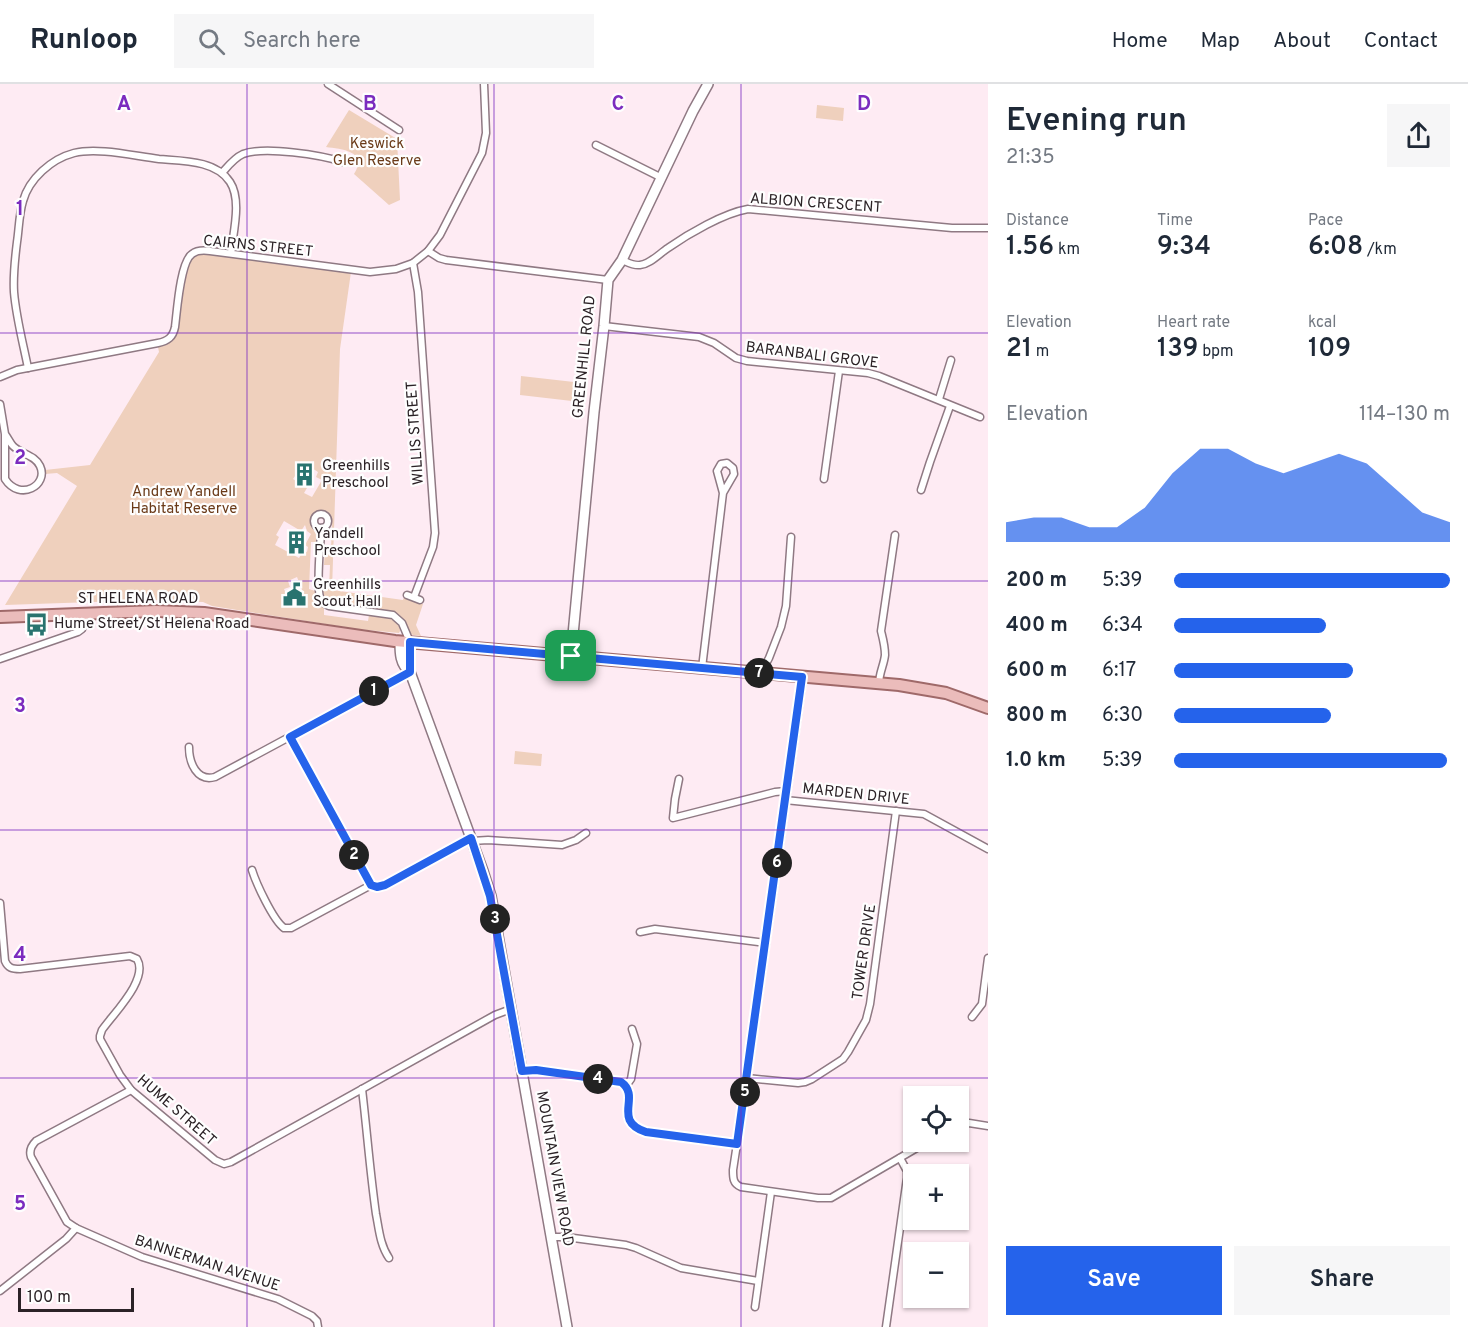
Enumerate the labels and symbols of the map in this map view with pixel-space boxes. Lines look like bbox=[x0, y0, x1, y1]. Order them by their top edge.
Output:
text: A bbox=[117, 92, 131, 118]
text: B bbox=[363, 92, 377, 118]
text: C bbox=[612, 92, 624, 118]
text: D bbox=[857, 92, 871, 118]
park label: Keswick Glen Reserve bbox=[333, 135, 421, 171]
street label: ALBION CRESCENT bbox=[749, 190, 883, 218]
text: 1 bbox=[16, 197, 24, 223]
street label: CAIRNS STREET bbox=[202, 232, 314, 262]
street label: GREENHILL ROAD bbox=[569, 295, 601, 419]
street label: BARANBALI GROVE bbox=[744, 338, 880, 374]
street label: WILLIS STREET bbox=[403, 380, 429, 486]
text: 2 bbox=[14, 446, 26, 472]
place label: Greenhills Preschool bbox=[322, 457, 390, 493]
building icon: Greenhills Preschool bbox=[291, 462, 317, 488]
park label: Andrew Yandell Habitat Reserve bbox=[131, 483, 237, 519]
place label: Yandell Preschool bbox=[314, 525, 381, 561]
building icon: Yandell Preschool bbox=[283, 530, 309, 556]
place label: Greenhills Scout Hall bbox=[313, 576, 381, 612]
public building icon: Greenhills Scout Hall bbox=[282, 581, 308, 607]
street label: ST HELENA ROAD bbox=[78, 590, 198, 609]
bus stop icon: Hume Street/St Helena Road bbox=[23, 611, 49, 637]
place label: Hume Street/St Helena Road bbox=[54, 615, 249, 634]
pin bbox=[545, 630, 596, 681]
pin: 7 bbox=[744, 658, 774, 688]
pin: 1 bbox=[359, 676, 389, 706]
text: 3 bbox=[14, 694, 26, 720]
street label: MARDEN DRIVE bbox=[801, 780, 911, 810]
pin: 2 bbox=[339, 840, 369, 870]
pin: 6 bbox=[762, 848, 792, 878]
street label: TOWER DRIVE bbox=[849, 903, 881, 1001]
pin: 3 bbox=[480, 904, 510, 934]
text: 4 bbox=[14, 943, 26, 969]
pin: 4 bbox=[583, 1064, 613, 1094]
street label: HUME STREET bbox=[132, 1071, 220, 1151]
pin: 5 bbox=[730, 1077, 760, 1107]
street label: MOUNTAIN VIEW ROAD bbox=[531, 1090, 577, 1248]
text: 5 bbox=[14, 1192, 26, 1218]
street label: BANNERMAN AVENUE bbox=[132, 1232, 282, 1296]
scale bar bbox=[18, 1285, 134, 1312]

